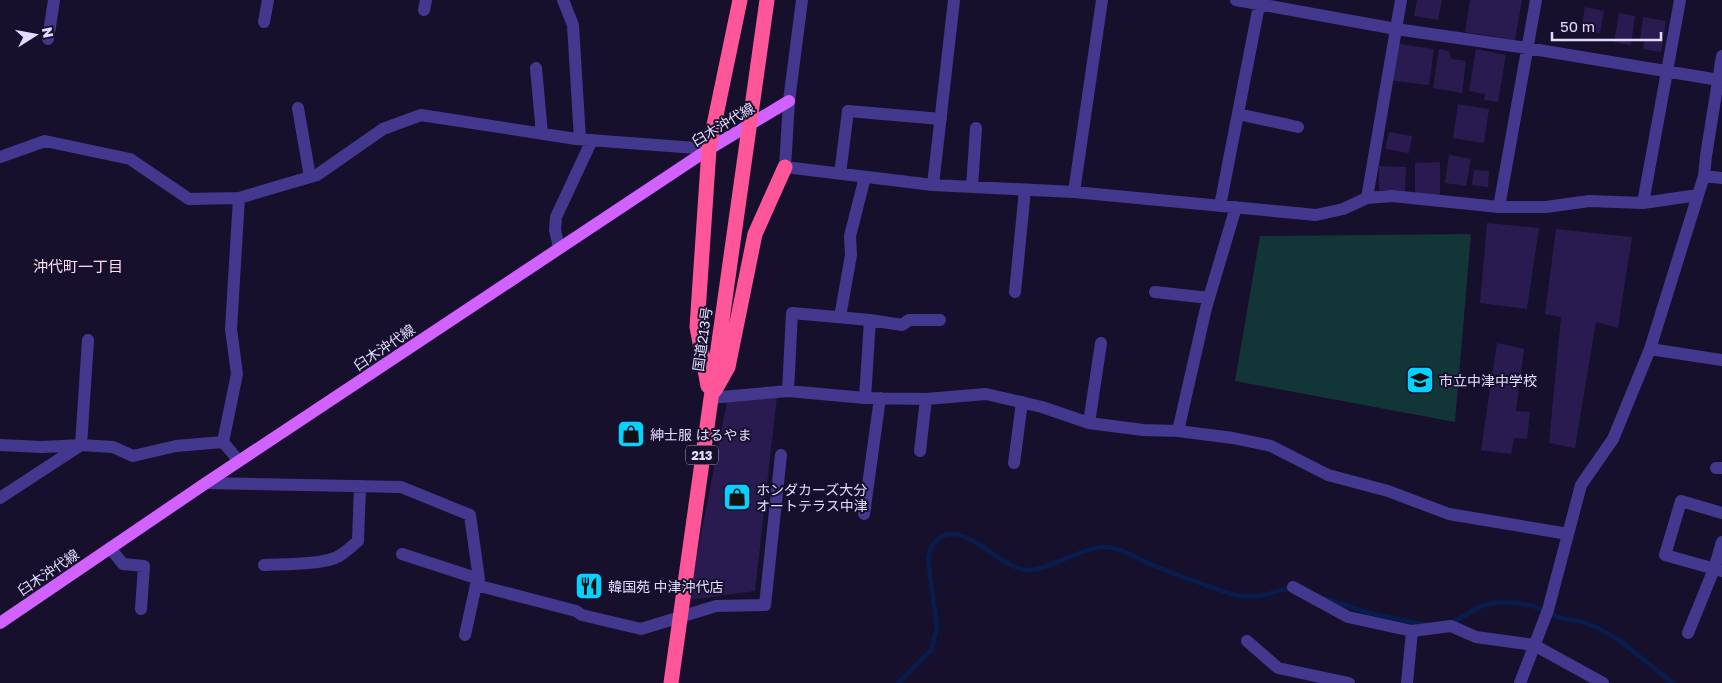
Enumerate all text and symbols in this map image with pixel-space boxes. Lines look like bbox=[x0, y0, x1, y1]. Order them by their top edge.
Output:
north arrow bbox=[10, 10, 60, 60]
scale bar bbox=[1552, 10, 1661, 42]
text: 50 m bbox=[1560, 17, 1595, 35]
text: N bbox=[39, 26, 58, 39]
street label: 臼木沖代線 bbox=[689, 99, 757, 149]
district label: 沖代町一丁目 bbox=[33, 257, 123, 275]
street label: 国道213号 bbox=[689, 306, 715, 372]
street label: 臼木沖代線 bbox=[350, 320, 418, 374]
school or university icon: 市立中津中学校 bbox=[1405, 365, 1435, 395]
place label: 市立中津中学校 bbox=[1439, 372, 1537, 389]
shop icon: 紳士服 はるやま bbox=[616, 419, 646, 449]
place label: 紳士服 はるやま bbox=[650, 426, 752, 443]
road number: 213 bbox=[686, 446, 718, 464]
place label: ホンダカーズ大分 オートテラス中津 bbox=[756, 481, 868, 514]
shop icon: ホンダカーズ大分 オートテラス中津 bbox=[722, 482, 752, 512]
street label: 臼木沖代線 bbox=[14, 545, 82, 599]
restaurant icon: 韓国苑 中津沖代店 bbox=[574, 571, 604, 601]
place label: 韓国苑 中津沖代店 bbox=[608, 578, 724, 595]

